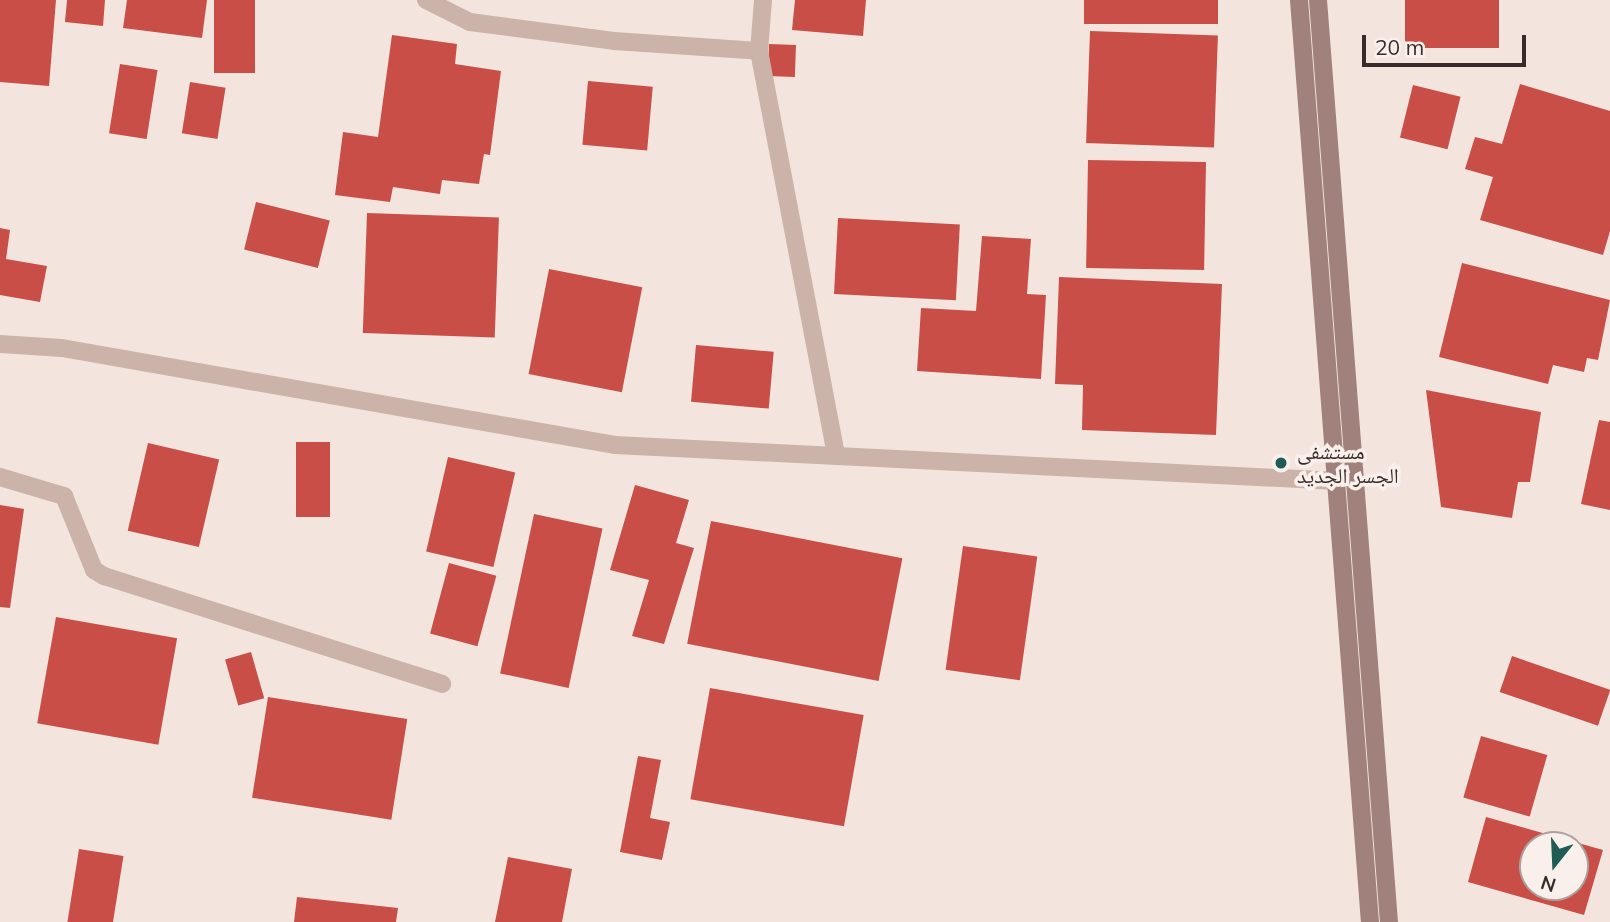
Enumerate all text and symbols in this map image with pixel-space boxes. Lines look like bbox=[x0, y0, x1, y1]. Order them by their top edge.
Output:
scale bar bbox=[1365, 21, 1530, 65]
text: 20 m bbox=[1375, 34, 1424, 60]
place label: مستشفى الجسر الجديد bbox=[1297, 438, 1399, 488]
marker: مستشفى الجسر الجديد bbox=[1271, 453, 1291, 473]
north arrow bbox=[1519, 831, 1589, 901]
text: N bbox=[1538, 870, 1559, 898]

